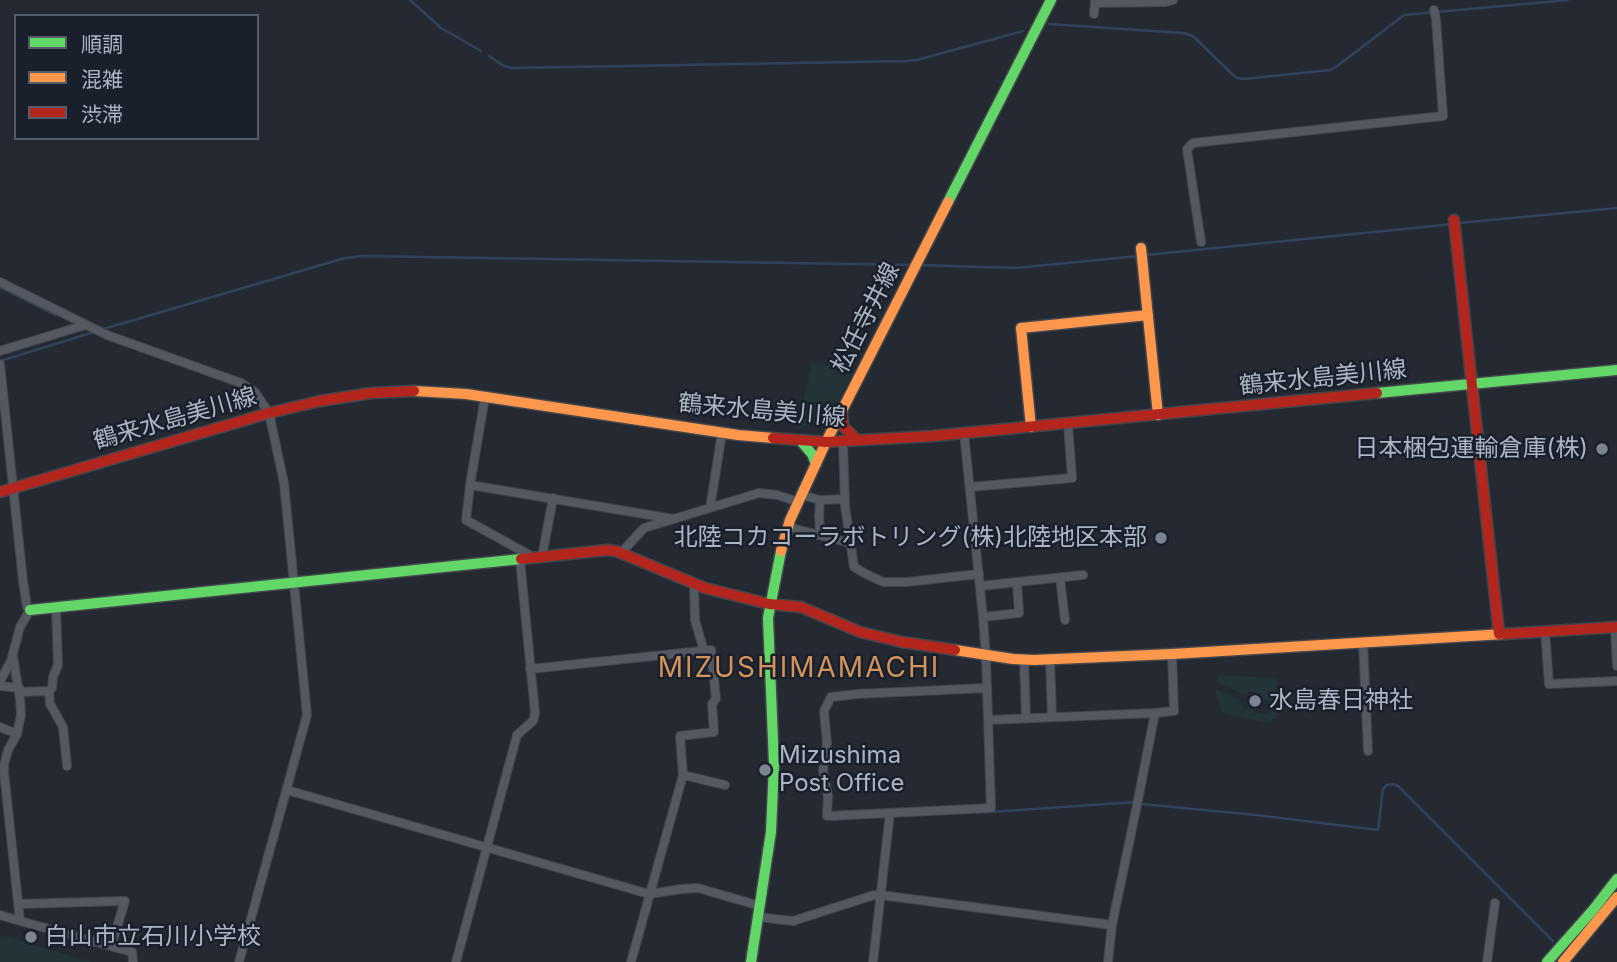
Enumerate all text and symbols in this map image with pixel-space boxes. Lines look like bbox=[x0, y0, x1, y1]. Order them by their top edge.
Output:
legend bbox=[14, 14, 259, 140]
text: 順調 bbox=[81, 32, 123, 57]
text: 混雑 bbox=[81, 67, 123, 92]
text: 渋滞 bbox=[81, 102, 123, 127]
street label: 松任寺井線 bbox=[826, 258, 906, 378]
street label: 鶴来水島美川線 bbox=[1238, 355, 1408, 401]
street label: 鶴来水島美川線 bbox=[90, 382, 260, 456]
street label: 鶴来水島美川線 bbox=[677, 389, 847, 433]
place label: 日本梱包運輸倉庫(株) bbox=[1354, 435, 1588, 463]
marker: 日本梱包運輸倉庫(株) bbox=[1594, 441, 1610, 457]
place label: 北陸コカコーラボトリング(株)北陸地区本部 bbox=[673, 524, 1147, 552]
marker: 北陸コカコーラボトリング(株)北陸地区本部 bbox=[1153, 530, 1169, 546]
district label: MIZUSHIMAMACHI bbox=[659, 652, 939, 686]
place label: 水島春日神社 bbox=[1269, 687, 1413, 715]
marker: 水島春日神社 bbox=[1247, 693, 1263, 709]
place label: Mizushima Post Office bbox=[779, 742, 905, 798]
marker: Mizushima Post Office bbox=[757, 762, 773, 778]
place label: 白山市立石川小学校 bbox=[45, 923, 261, 951]
marker: 白山市立石川小学校 bbox=[23, 929, 39, 945]

